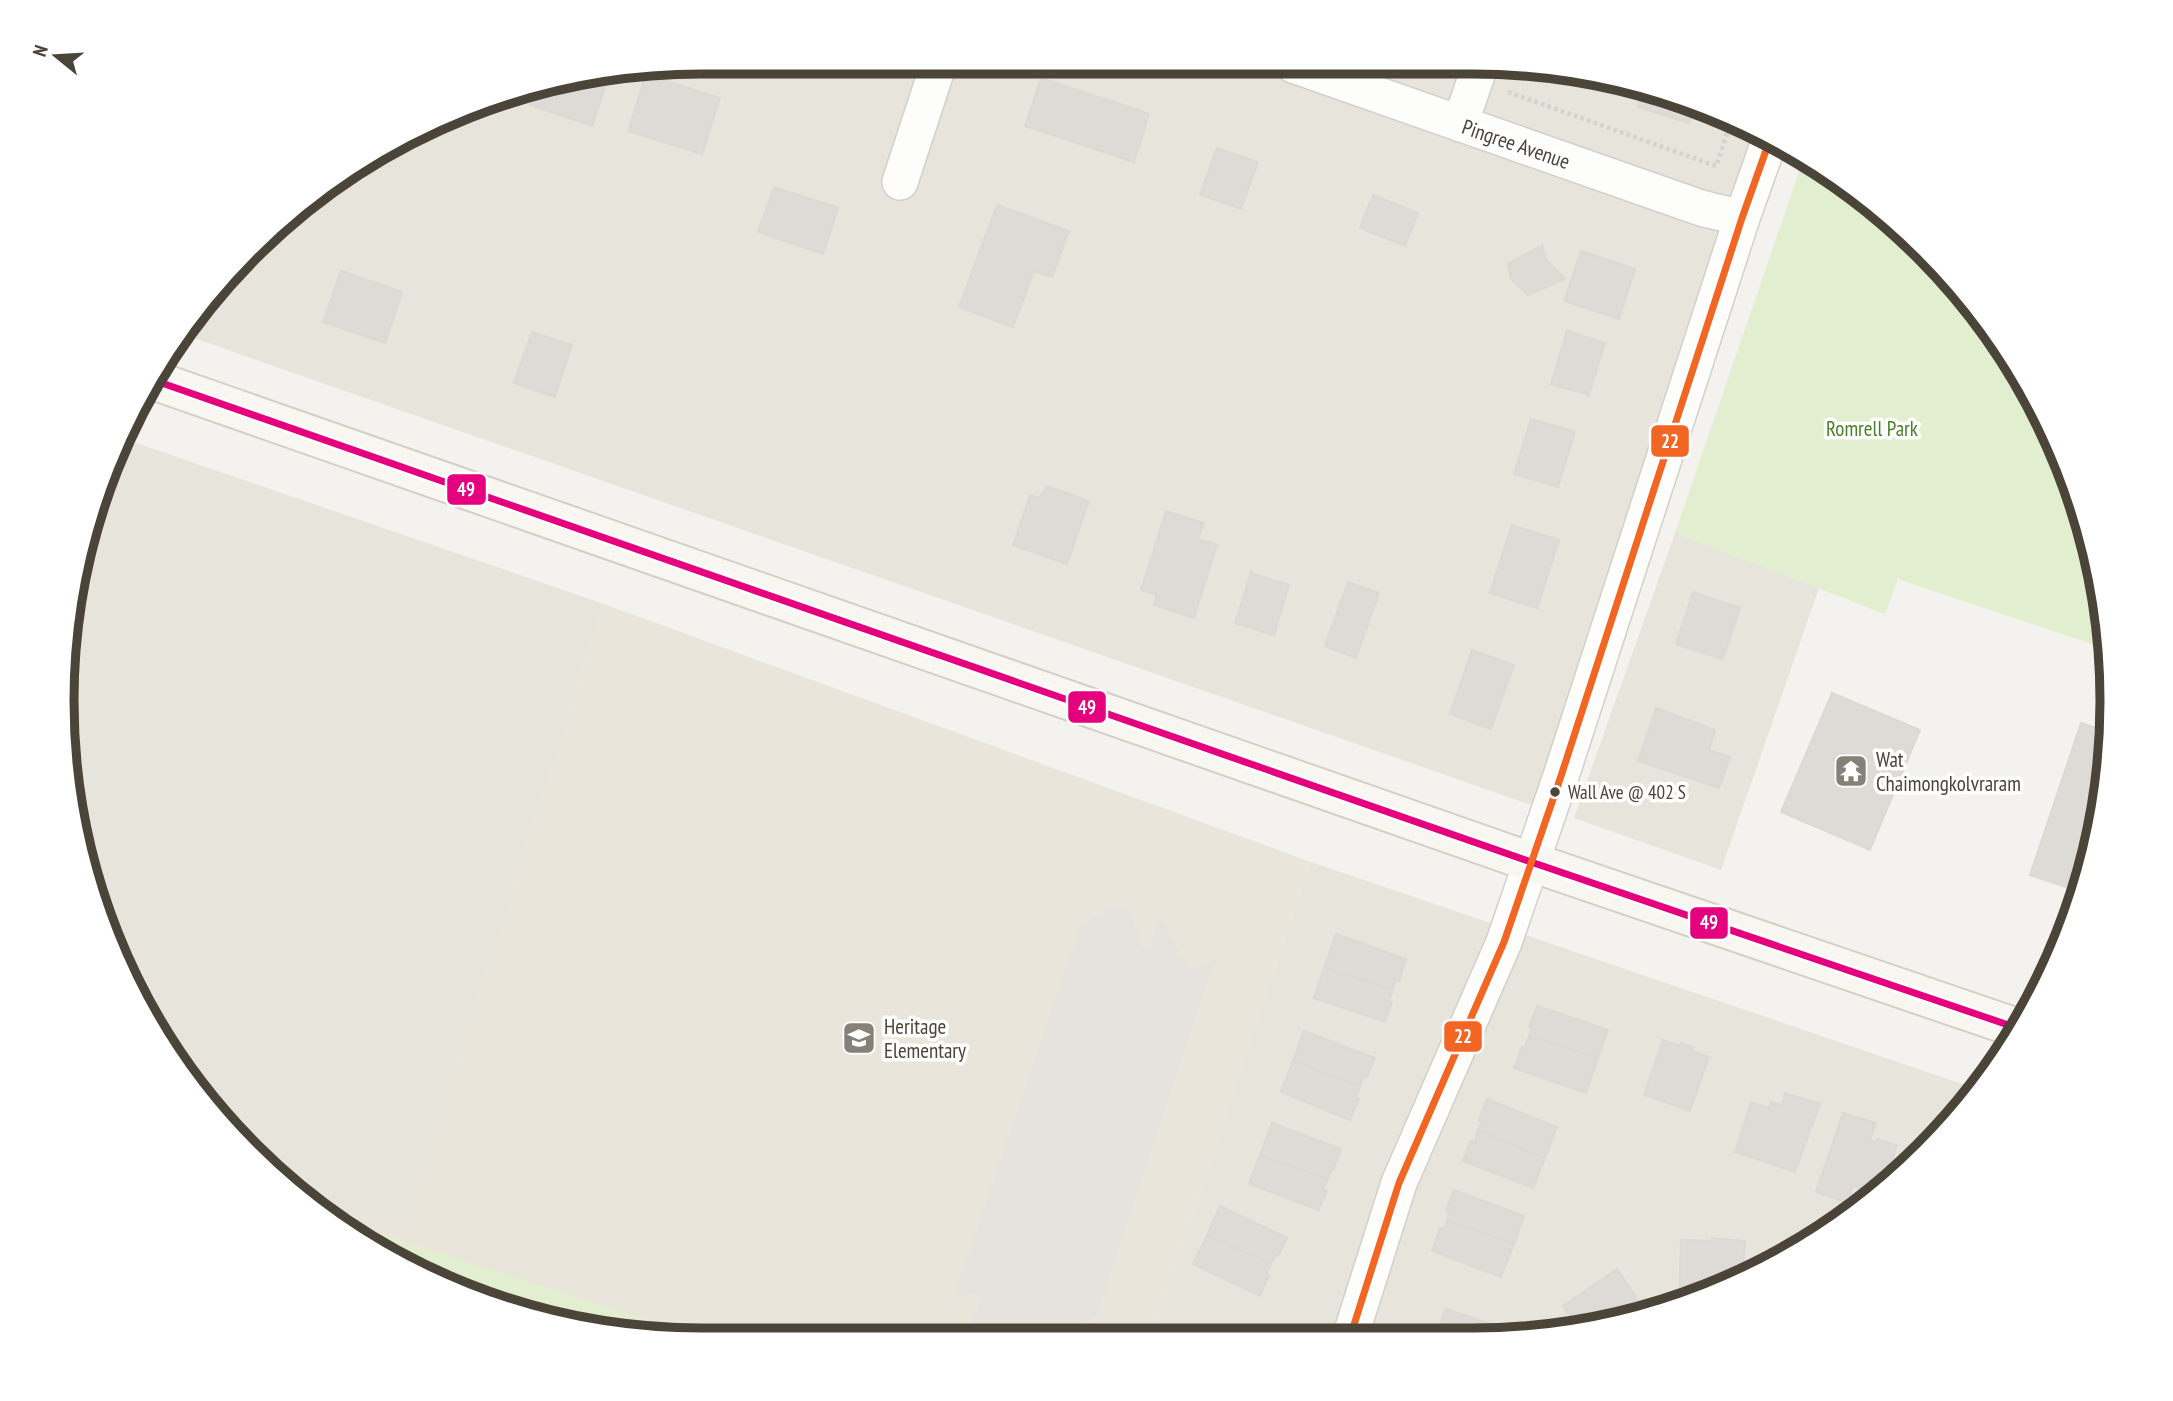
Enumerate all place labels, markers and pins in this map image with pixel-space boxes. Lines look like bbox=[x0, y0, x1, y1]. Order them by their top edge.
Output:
place label: Wat Chaimongkolvraram bbox=[1876, 746, 2021, 797]
temple icon: Wat Chaimongkolvraram bbox=[1832, 752, 1870, 790]
place label: Wall Ave @ 402 S bbox=[1568, 780, 1686, 804]
marker: Wall Ave @ 402 S bbox=[1548, 785, 1562, 799]
place label: Heritage Elementary bbox=[884, 1013, 966, 1064]
school or university icon: Heritage Elementary bbox=[840, 1019, 878, 1057]

